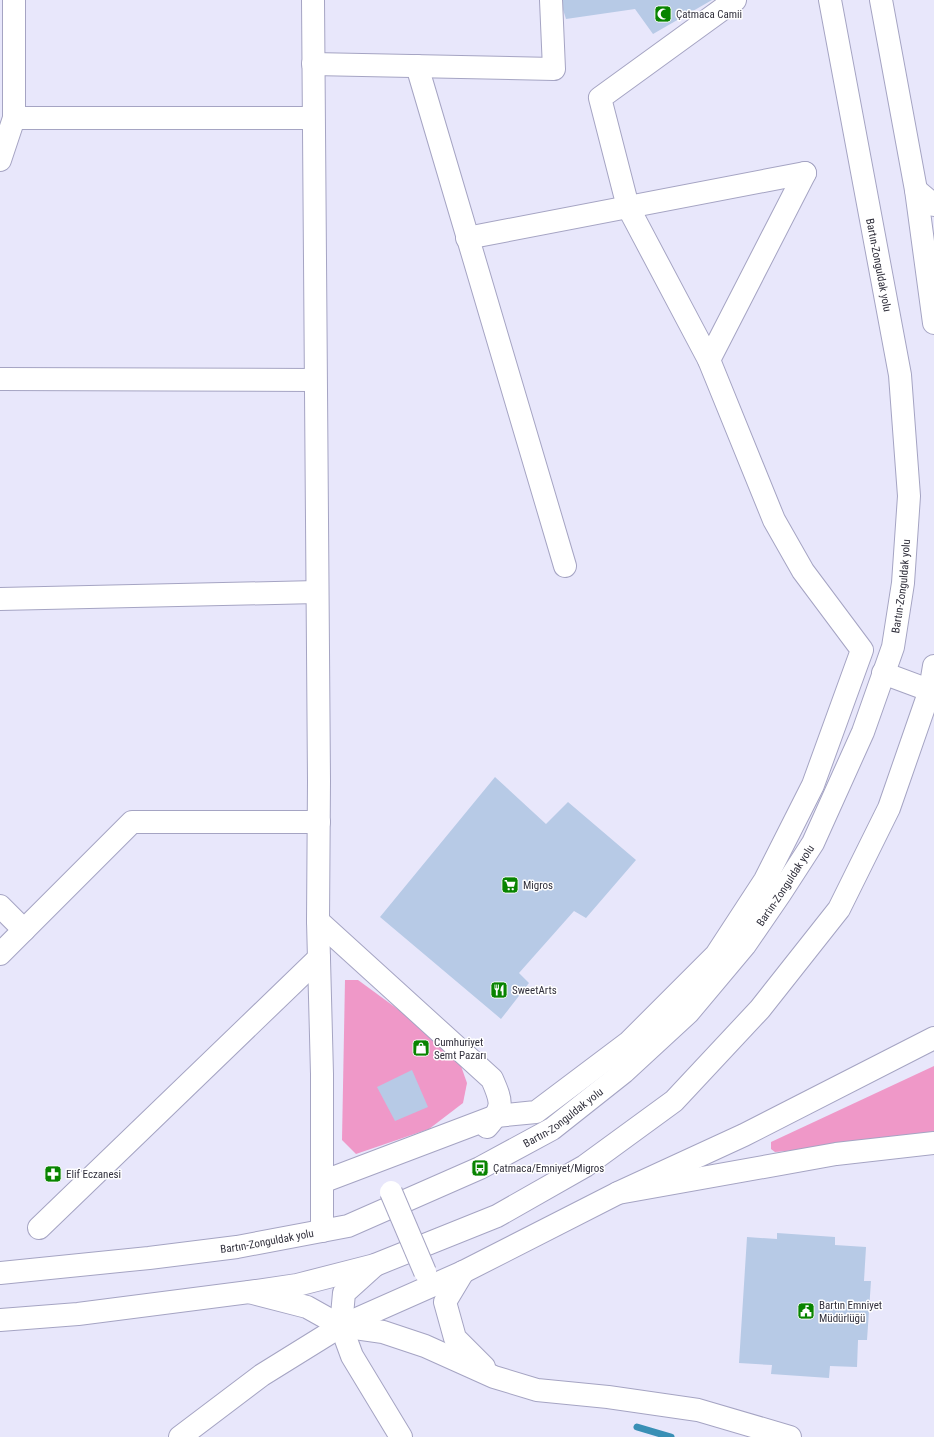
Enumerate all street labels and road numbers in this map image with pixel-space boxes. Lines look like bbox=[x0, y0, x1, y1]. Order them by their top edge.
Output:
street label: Bartın-Zonguldak yolu bbox=[863, 217, 894, 313]
street label: Bartın-Zonguldak yolu bbox=[889, 539, 913, 634]
street label: Bartın-Zonguldak yolu bbox=[754, 842, 817, 929]
street label: Bartın-Zonguldak yolu bbox=[521, 1085, 606, 1150]
street label: Bartın-Zonguldak yolu bbox=[220, 1227, 315, 1256]

